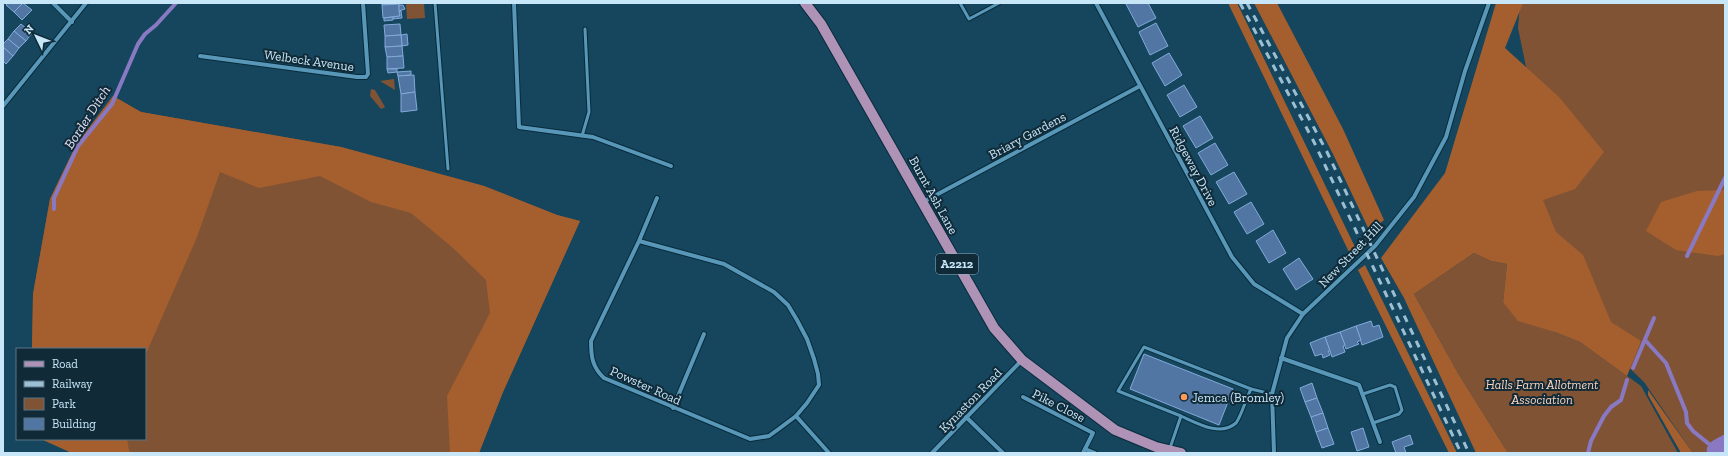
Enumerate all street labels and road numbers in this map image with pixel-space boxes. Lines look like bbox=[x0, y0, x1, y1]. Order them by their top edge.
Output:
street label: Welbeck Avenue bbox=[263, 47, 355, 74]
street label: Briary Gardens bbox=[986, 109, 1069, 162]
street label: Ridgeway Drive bbox=[1166, 124, 1221, 209]
street label: Burnt Ash Lane bbox=[906, 154, 961, 237]
street label: New Street Hill bbox=[1315, 218, 1386, 290]
road number: A2212 bbox=[936, 254, 978, 274]
street label: Powster Road bbox=[608, 363, 684, 408]
street label: Kynaston Road bbox=[936, 365, 1005, 436]
street label: Pike Close bbox=[1030, 386, 1088, 425]

